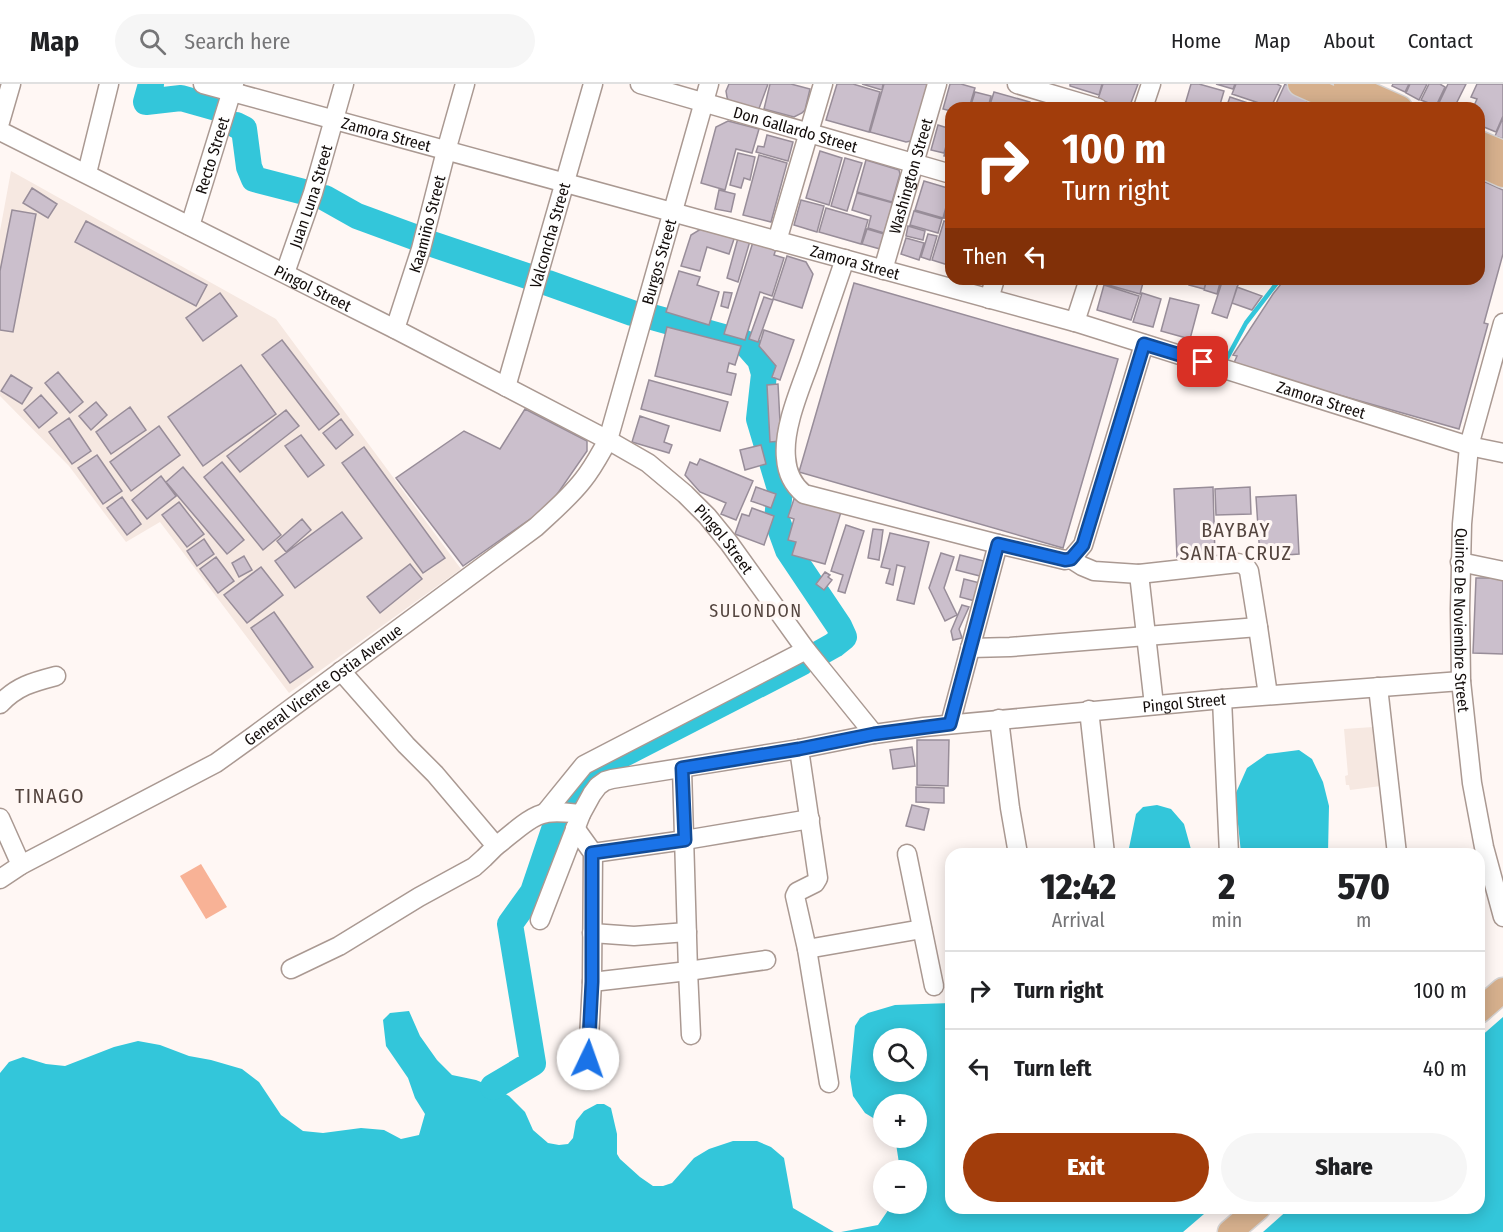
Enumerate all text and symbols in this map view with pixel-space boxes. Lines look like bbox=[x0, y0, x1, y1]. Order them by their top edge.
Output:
search box bbox=[115, 14, 535, 68]
text: Map bbox=[30, 25, 79, 58]
icon: search bbox=[136, 25, 169, 58]
text: Search here bbox=[184, 28, 290, 55]
text: Home bbox=[1171, 28, 1221, 54]
text: Map bbox=[1254, 28, 1291, 54]
text: About bbox=[1324, 28, 1375, 54]
text: Contact bbox=[1408, 28, 1473, 54]
street label: Don Gallardo Street bbox=[731, 102, 861, 156]
street label: Zamora Street bbox=[339, 113, 434, 156]
street label: Recto Street bbox=[191, 114, 233, 196]
street label: Washington Street bbox=[885, 115, 936, 236]
text: 100 m bbox=[1062, 124, 1166, 174]
icon: right bbox=[963, 126, 1041, 204]
street label: Juan Luna Street bbox=[285, 142, 336, 250]
street label: Kaamiño Street bbox=[404, 172, 449, 275]
text: Turn right bbox=[1062, 175, 1170, 207]
street label: Valconcha Street bbox=[525, 179, 574, 290]
street label: Burgos Street bbox=[637, 216, 680, 307]
icon: left bbox=[1019, 240, 1052, 273]
street label: Zamora Street bbox=[808, 241, 903, 283]
text: Then bbox=[963, 243, 1007, 270]
street label: Pingol Street bbox=[271, 261, 355, 315]
pin bbox=[1177, 336, 1228, 387]
icon: arrive bbox=[1186, 345, 1219, 378]
street label: Zamora Street bbox=[1274, 377, 1369, 423]
street label: Pingol Street bbox=[691, 500, 758, 578]
district label: BAYBAY SANTA CRUZ bbox=[1180, 518, 1292, 565]
street label: Quince De Noviembre Street bbox=[1450, 528, 1474, 714]
district label: SULONDON bbox=[709, 600, 803, 622]
street label: General Vicente Ostia Avenue bbox=[240, 620, 406, 749]
street label: Pingol Street bbox=[1141, 689, 1227, 716]
district label: TINAGO bbox=[15, 784, 85, 808]
text: 12:42 bbox=[1040, 865, 1116, 909]
text: 2 bbox=[1218, 865, 1235, 909]
text: 570 bbox=[1337, 865, 1390, 909]
text: Arrival bbox=[1052, 908, 1105, 932]
text: min bbox=[1211, 908, 1242, 932]
text: m bbox=[1356, 908, 1371, 932]
icon: right bbox=[963, 974, 996, 1007]
text: Turn right bbox=[1014, 977, 1103, 1004]
text: 100 m bbox=[1413, 977, 1467, 1004]
position arrow bbox=[556, 1027, 620, 1091]
map controls bbox=[873, 1028, 927, 1214]
button: search bbox=[873, 1028, 927, 1082]
icon: left bbox=[963, 1052, 996, 1085]
text: Turn left bbox=[1014, 1055, 1092, 1082]
text: 40 m bbox=[1423, 1055, 1467, 1082]
button: + bbox=[873, 1094, 927, 1148]
button: Exit bbox=[963, 1133, 1209, 1202]
button: Share bbox=[1221, 1133, 1467, 1202]
button: − bbox=[873, 1160, 927, 1214]

